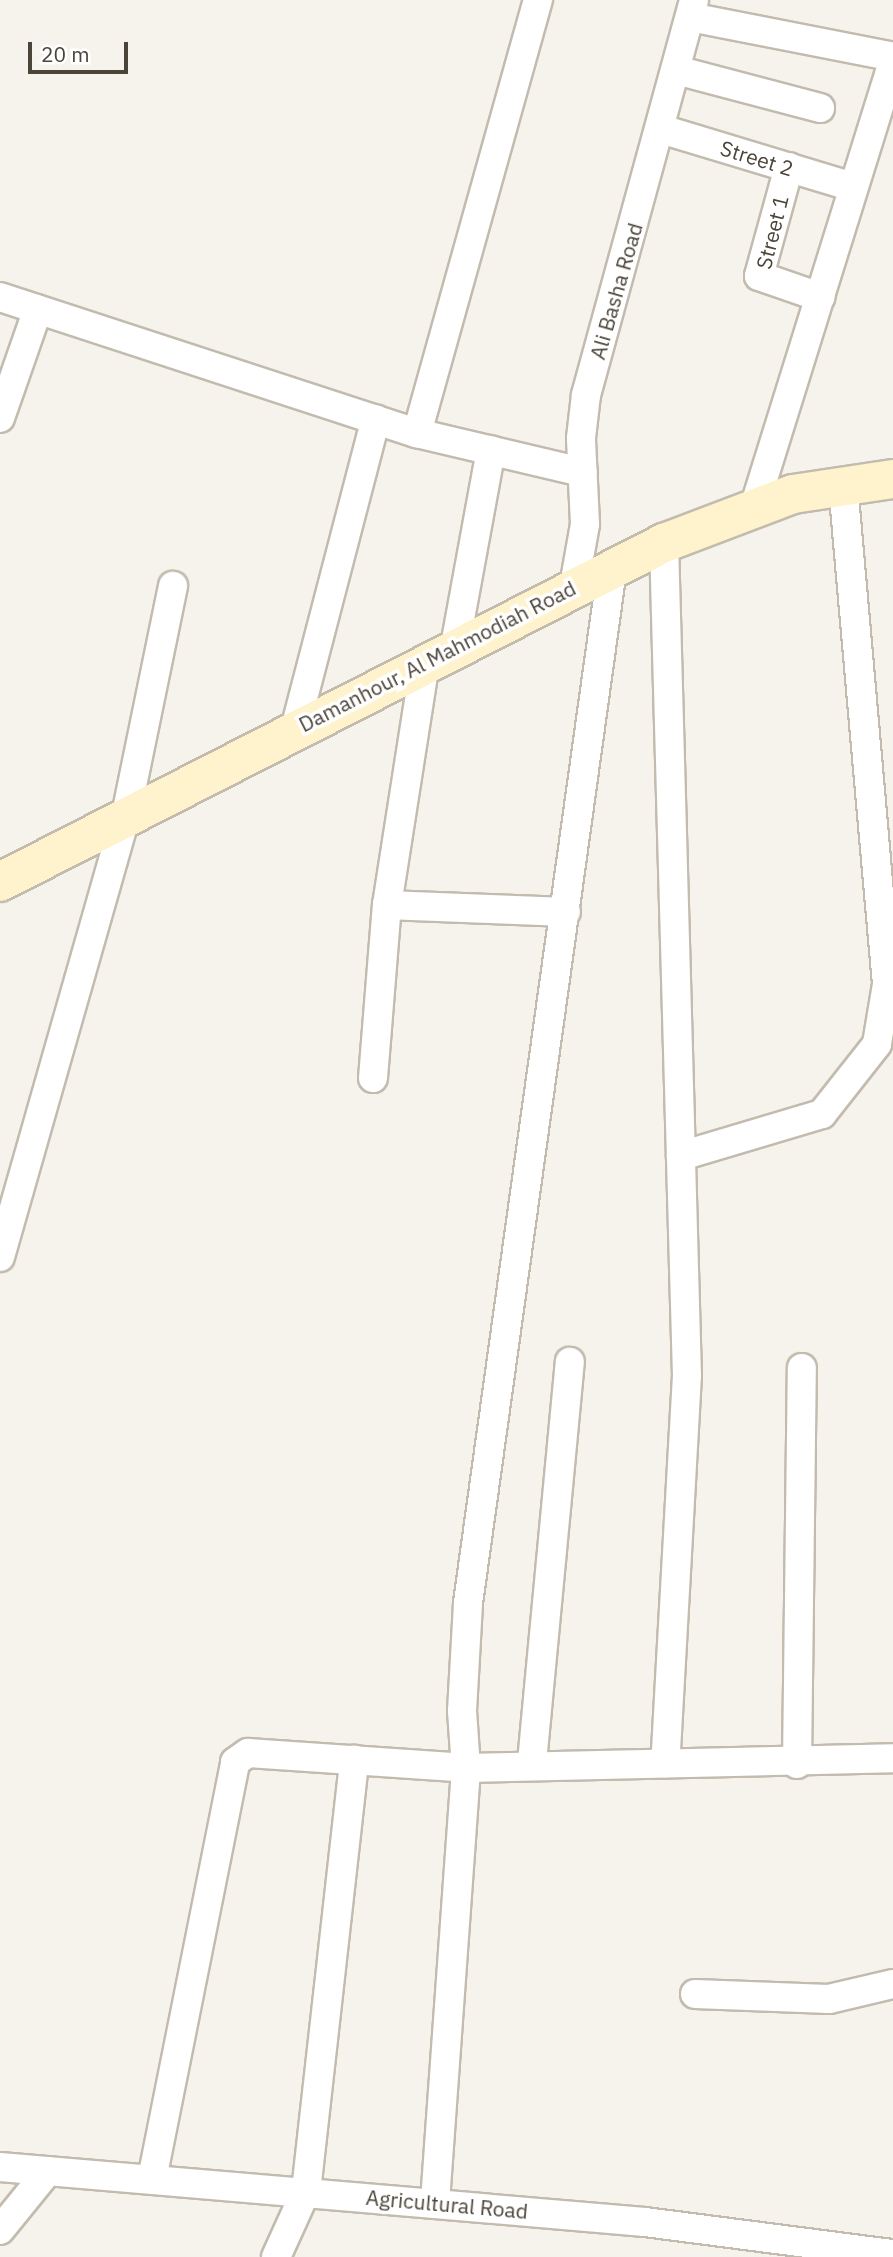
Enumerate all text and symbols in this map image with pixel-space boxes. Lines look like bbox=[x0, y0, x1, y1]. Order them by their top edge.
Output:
scale bar bbox=[32, 28, 131, 72]
text: 20 m bbox=[41, 40, 90, 68]
street label: Street 2 bbox=[717, 135, 797, 181]
street label: Street 1 bbox=[751, 192, 793, 272]
street label: Ali Basha Road bbox=[584, 220, 648, 362]
street label: Damanhour, Al Mahmodiah Road bbox=[294, 575, 580, 737]
street label: Agricultural Road bbox=[365, 2184, 529, 2224]

